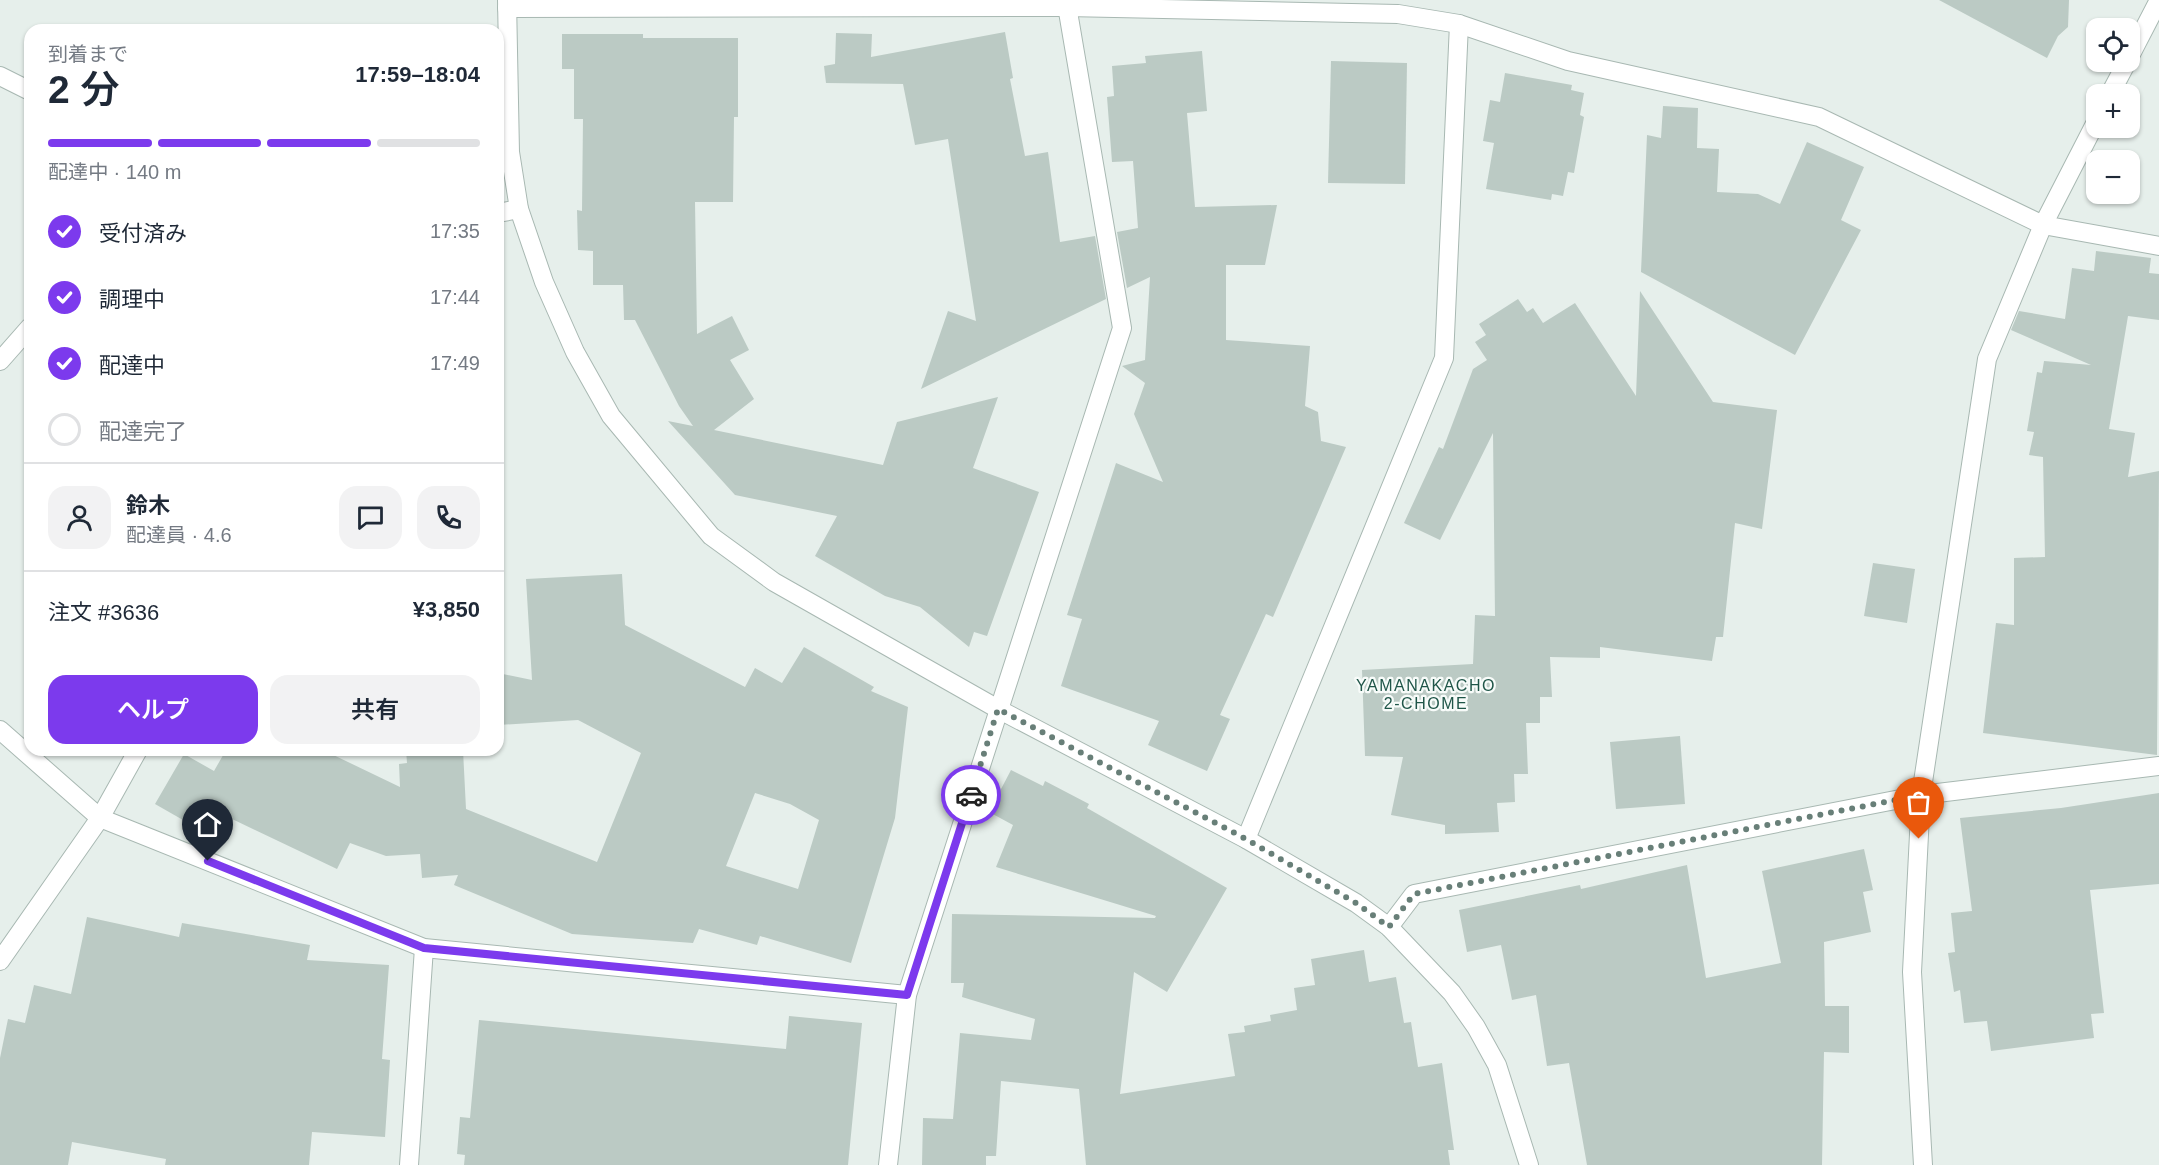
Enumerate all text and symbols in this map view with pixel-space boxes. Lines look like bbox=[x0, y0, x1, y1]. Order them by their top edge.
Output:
map controls bbox=[2086, 18, 2140, 204]
button: locate bbox=[2086, 18, 2140, 72]
text: 到着まで bbox=[48, 43, 128, 65]
text: 17:59–18:04 bbox=[355, 62, 480, 87]
text: 2 分 bbox=[48, 68, 120, 111]
button: + bbox=[2086, 84, 2140, 138]
button: − bbox=[2086, 150, 2140, 204]
text: 配達中 · 140 m bbox=[48, 161, 181, 183]
icon: check bbox=[48, 215, 81, 248]
text: 17:35 bbox=[430, 220, 480, 242]
text: 受付済み bbox=[99, 221, 187, 246]
icon: check bbox=[48, 281, 81, 314]
text: 17:44 bbox=[430, 286, 480, 308]
text: 調理中 bbox=[99, 287, 165, 312]
icon: check bbox=[48, 347, 81, 380]
text: 17:49 bbox=[430, 352, 480, 374]
text: 配達中 bbox=[99, 353, 165, 378]
text: 配達完了 bbox=[99, 419, 187, 444]
button: person bbox=[48, 486, 111, 549]
button: chat bbox=[339, 486, 402, 549]
button: phone bbox=[417, 486, 480, 549]
text: 鈴木 bbox=[126, 493, 170, 518]
text: 配達員 · 4.6 bbox=[126, 524, 232, 546]
text: ¥3,850 bbox=[413, 597, 480, 622]
text: 注文 #3636 bbox=[48, 600, 159, 625]
button: ヘルプ bbox=[48, 675, 258, 744]
button: 共有 bbox=[270, 675, 480, 744]
district label: YAMANAKACHO 2-CHOME bbox=[1356, 677, 1496, 712]
courier bbox=[941, 765, 1001, 825]
pin bbox=[1893, 777, 1944, 839]
icon: car bbox=[955, 779, 988, 812]
icon: bag bbox=[1902, 786, 1935, 819]
pin bbox=[182, 799, 233, 861]
icon: home bbox=[191, 808, 224, 841]

